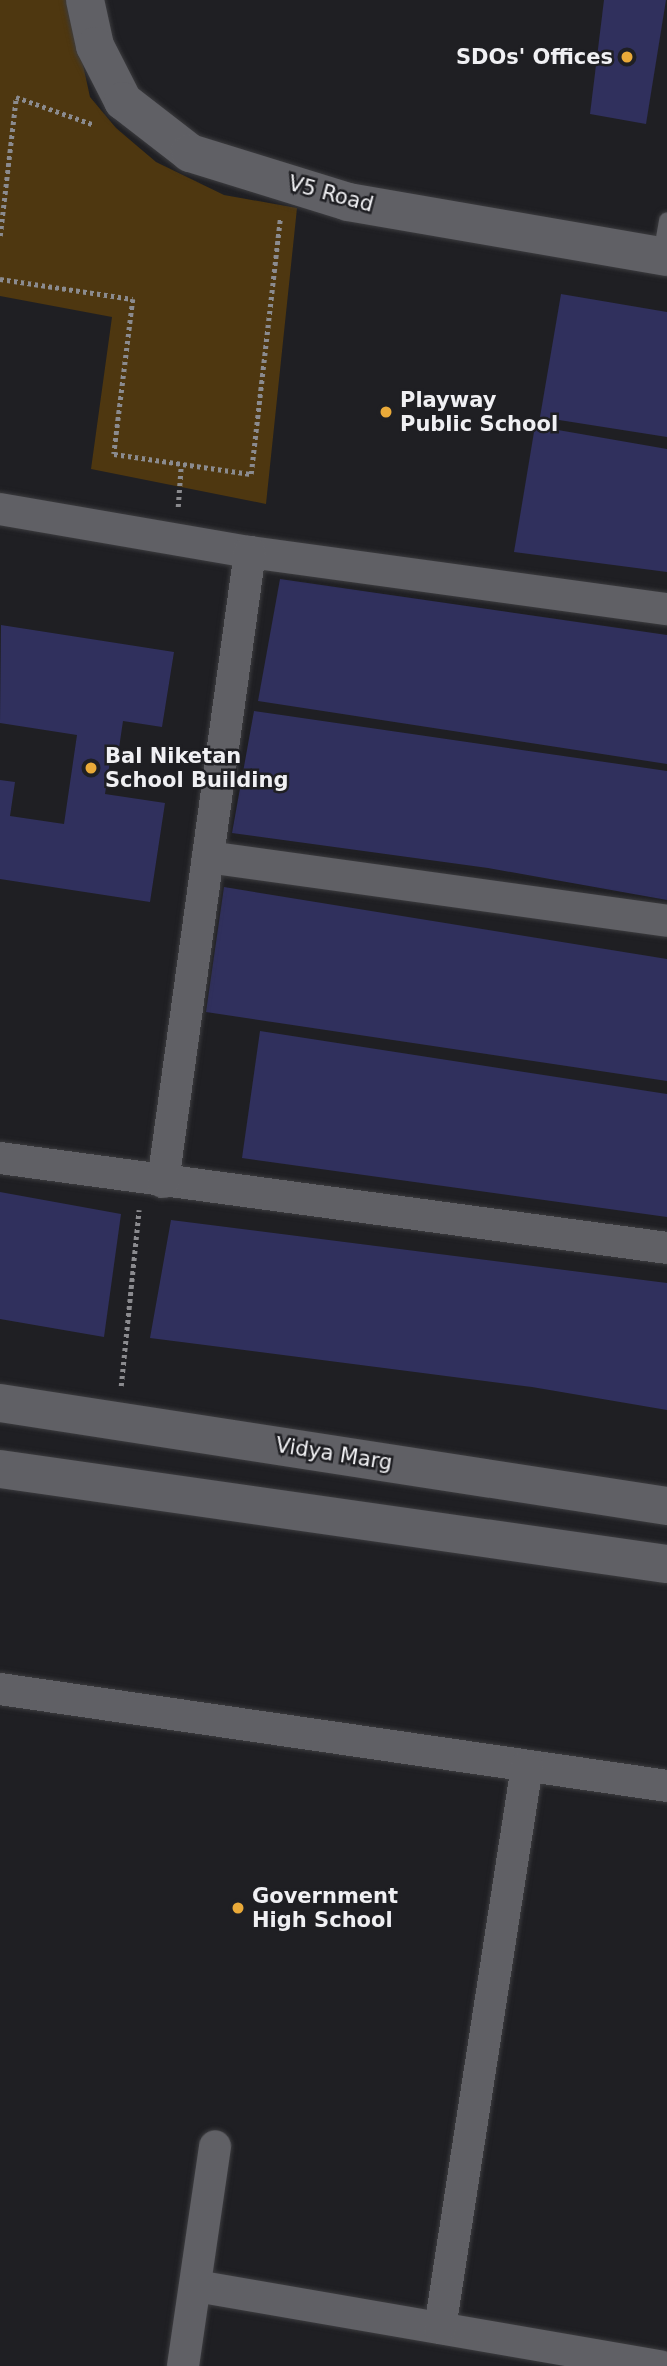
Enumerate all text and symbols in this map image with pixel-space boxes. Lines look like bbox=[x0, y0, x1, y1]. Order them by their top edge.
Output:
place label: SDOs' Offices bbox=[456, 44, 613, 70]
marker: SDOs' Offices bbox=[619, 49, 635, 65]
street label: V5 Road bbox=[286, 171, 376, 217]
place label: Playway Public School bbox=[400, 387, 558, 437]
marker: Playway Public School bbox=[378, 404, 394, 420]
place label: Bal Niketan School Building bbox=[105, 743, 288, 793]
marker: Bal Niketan School Building bbox=[83, 760, 99, 776]
street label: Vidya Marg bbox=[274, 1432, 394, 1476]
place label: Government High School bbox=[252, 1883, 398, 1933]
marker: Government High School bbox=[230, 1900, 246, 1916]

